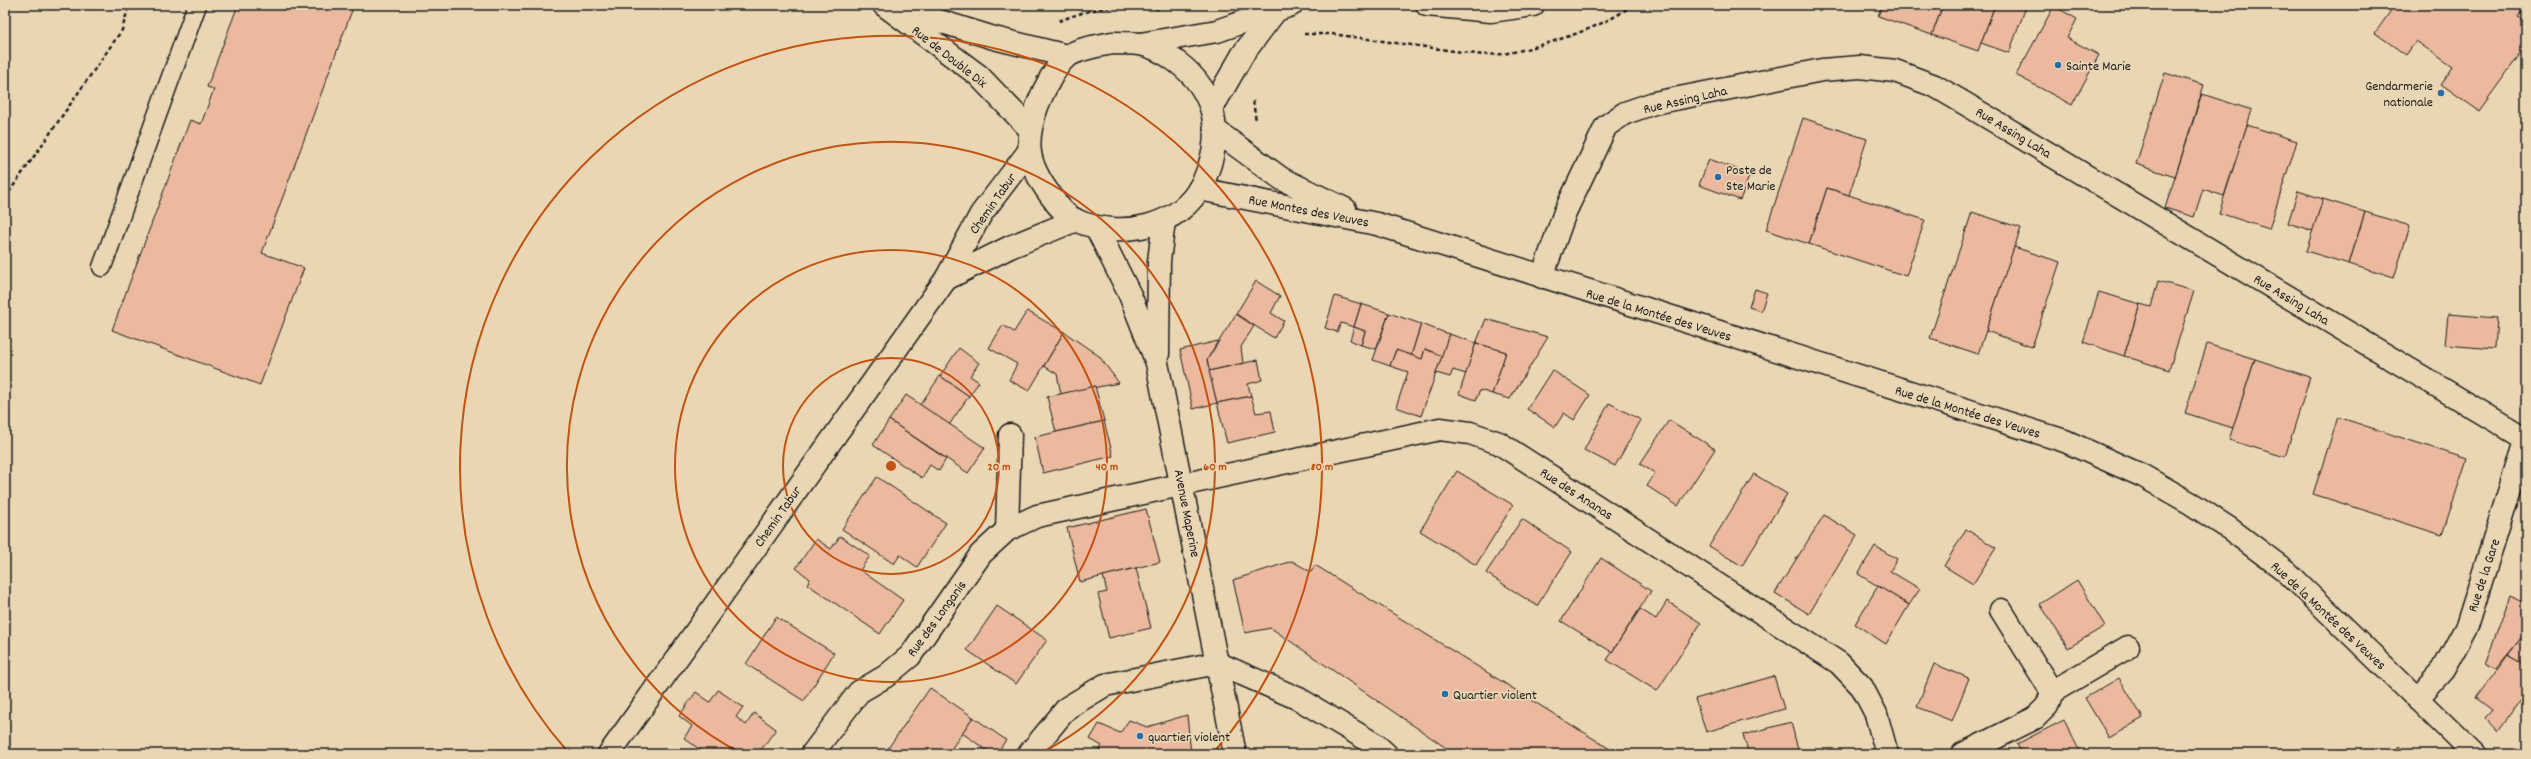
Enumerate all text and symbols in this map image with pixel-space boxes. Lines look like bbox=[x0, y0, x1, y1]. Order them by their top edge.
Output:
street label: Rue de Double Dix bbox=[907, 22, 991, 94]
place label: Sainte Marie bbox=[2066, 57, 2131, 77]
marker: Sainte Marie bbox=[2053, 60, 2063, 70]
place label: Gendarmerie nationale bbox=[2365, 77, 2433, 113]
street label: Rue Assing Laha bbox=[1642, 82, 1730, 120]
marker: Gendarmerie nationale bbox=[2436, 88, 2446, 98]
street label: Rue Assing Laha bbox=[1971, 103, 2055, 164]
place label: Poste de Ste Marie bbox=[1726, 161, 1775, 197]
street label: Chemin Tabur bbox=[965, 169, 1023, 239]
marker: Poste de Ste Marie bbox=[1713, 172, 1723, 182]
street label: Rue Montes des Veuves bbox=[1247, 190, 1371, 233]
street label: Rue Assing Laha bbox=[2249, 270, 2333, 331]
street label: Rue de la Montée des Veuves bbox=[1583, 284, 1734, 348]
street label: Rue de la Montée des Veuves bbox=[1892, 381, 2043, 445]
centre of rings bbox=[884, 459, 898, 473]
text: 20 m bbox=[988, 459, 1010, 476]
text: 40 m bbox=[1096, 459, 1118, 476]
text: 60 m bbox=[1203, 459, 1227, 476]
text: 80 m bbox=[1311, 459, 1333, 476]
street label: Rue des Ananas bbox=[1535, 464, 1617, 526]
street label: Avenue Maperine bbox=[1168, 468, 1204, 559]
street label: Chemin Tabur bbox=[750, 482, 808, 552]
street label: Rue de la Gare bbox=[2464, 536, 2506, 615]
street label: Rue de la Montée des Veuves bbox=[2265, 558, 2390, 675]
street label: Rue des Longanis bbox=[903, 577, 972, 661]
place label: Quartier violent bbox=[1453, 686, 1537, 706]
marker: Quartier violent bbox=[1440, 689, 1450, 699]
place label: quartier violent bbox=[1148, 728, 1230, 748]
marker: quartier violent bbox=[1135, 731, 1145, 741]

